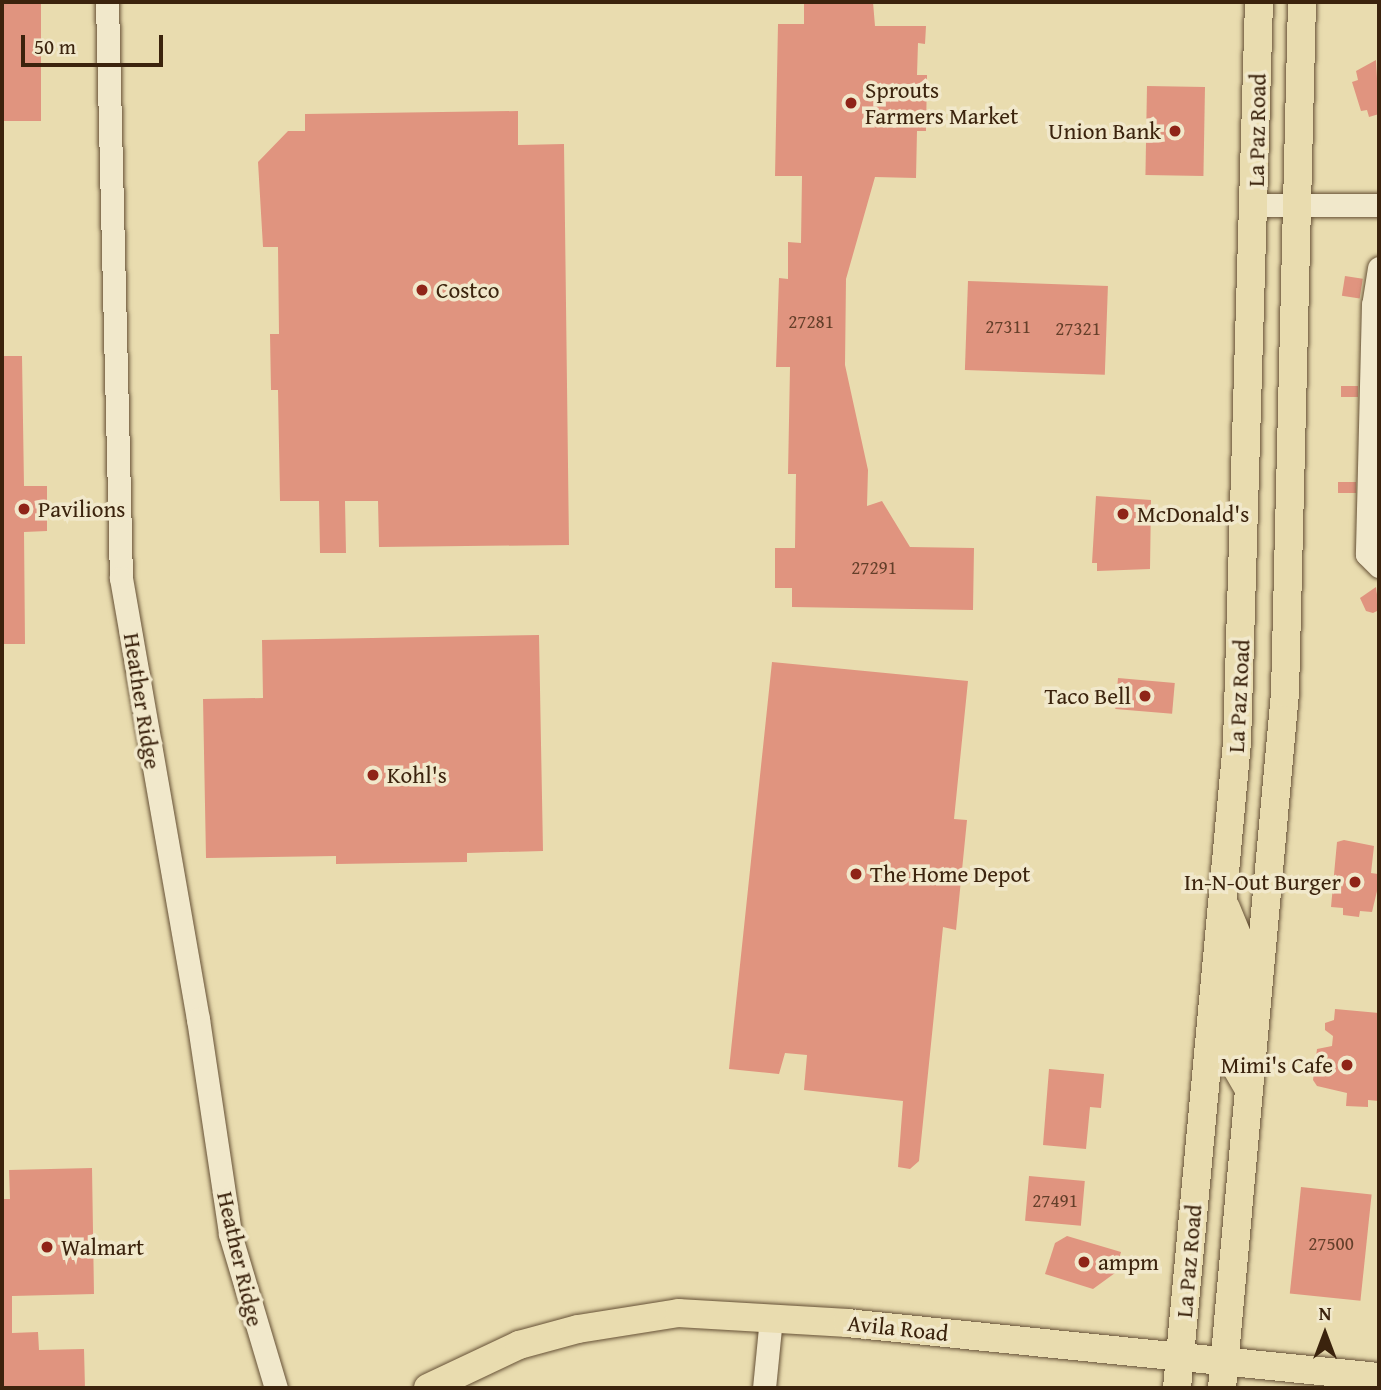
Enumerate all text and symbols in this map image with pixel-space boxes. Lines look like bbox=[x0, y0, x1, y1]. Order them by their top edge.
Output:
scale bar bbox=[24, 21, 166, 65]
text: 50 m bbox=[34, 31, 76, 62]
street label: La Paz Road bbox=[1242, 73, 1272, 187]
place label: Sprouts Farmers Market bbox=[865, 76, 1018, 130]
marker: Sprouts Farmers Market bbox=[843, 95, 859, 111]
place label: Union Bank bbox=[1048, 117, 1161, 145]
marker: Union Bank bbox=[1167, 123, 1183, 139]
place label: Costco bbox=[436, 276, 499, 304]
marker: Costco bbox=[414, 282, 430, 298]
house number: 27281 bbox=[788, 311, 834, 333]
house number: 27311 bbox=[985, 316, 1031, 338]
house number: 27321 bbox=[1055, 318, 1101, 340]
place label: Pavilions bbox=[38, 495, 125, 523]
place label: McDonald's bbox=[1137, 500, 1249, 528]
marker: Pavilions bbox=[16, 501, 32, 517]
marker: McDonald's bbox=[1115, 506, 1131, 522]
house number: 27291 bbox=[851, 557, 897, 579]
street label: Heather Ridge bbox=[118, 631, 166, 771]
street label: La Paz Road bbox=[1222, 639, 1256, 753]
place label: Taco Bell bbox=[1044, 682, 1131, 710]
marker: Taco Bell bbox=[1137, 688, 1153, 704]
place label: Kohl's bbox=[387, 761, 447, 789]
marker: Kohl's bbox=[365, 767, 381, 783]
place label: The Home Depot bbox=[870, 860, 1030, 888]
marker: The Home Depot bbox=[848, 866, 864, 882]
place label: In-N-Out Burger bbox=[1184, 868, 1341, 896]
marker: In-N-Out Burger bbox=[1347, 874, 1363, 890]
place label: Mimi's Cafe bbox=[1221, 1051, 1333, 1079]
marker: Mimi's Cafe bbox=[1339, 1057, 1355, 1073]
street label: Heather Ridge bbox=[211, 1189, 269, 1329]
house number: 27491 bbox=[1032, 1190, 1078, 1212]
street label: La Paz Road bbox=[1170, 1203, 1208, 1319]
place label: Walmart bbox=[61, 1233, 144, 1261]
house number: 27500 bbox=[1308, 1233, 1354, 1255]
marker: Walmart bbox=[39, 1239, 55, 1255]
place label: ampm bbox=[1098, 1248, 1159, 1276]
marker: ampm bbox=[1076, 1254, 1092, 1270]
north arrow bbox=[1290, 1299, 1360, 1369]
text: N bbox=[1319, 1299, 1331, 1327]
street label: Avila Road bbox=[846, 1309, 950, 1347]

